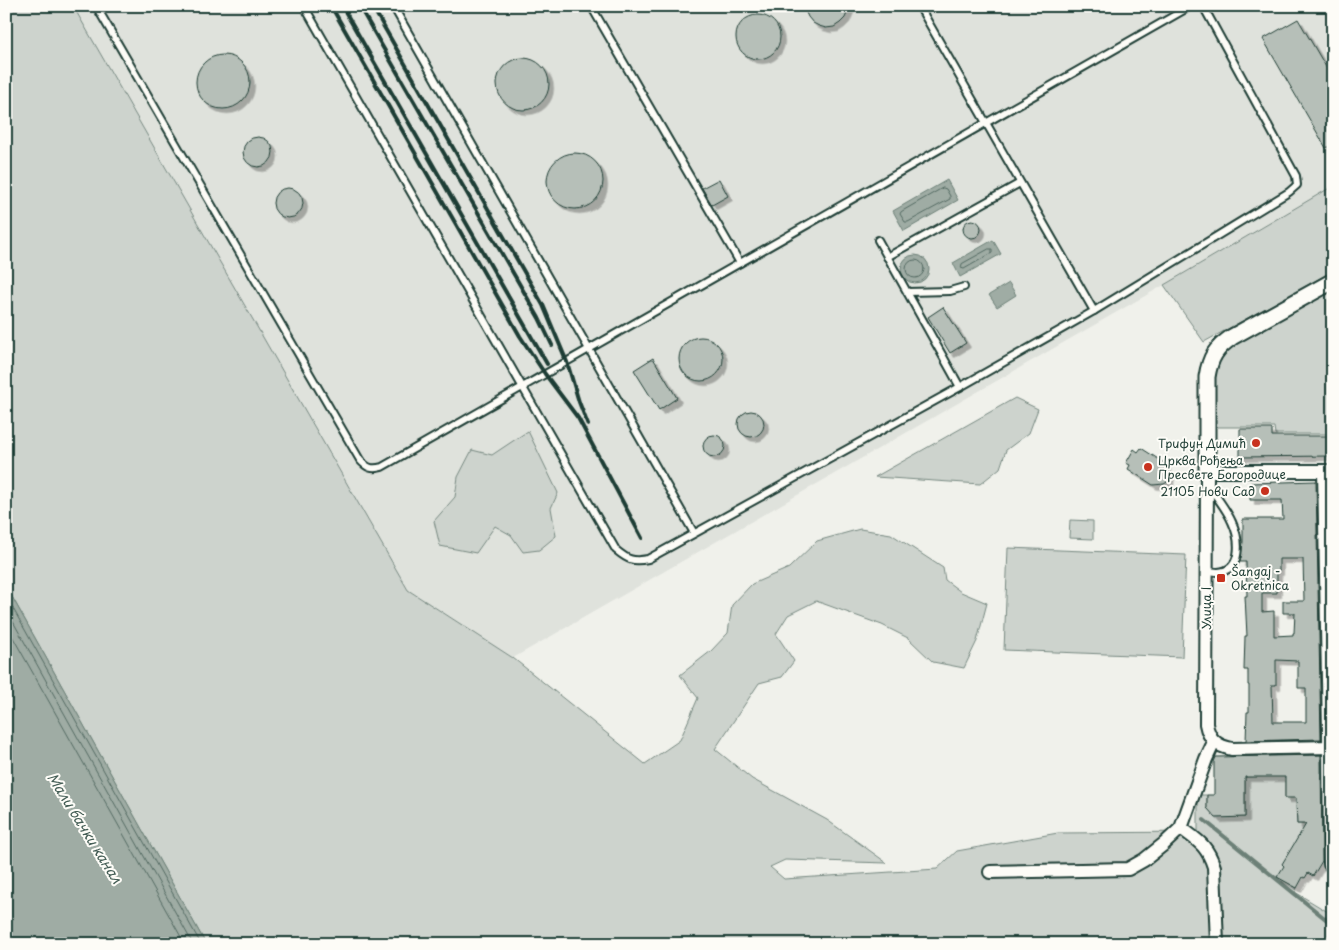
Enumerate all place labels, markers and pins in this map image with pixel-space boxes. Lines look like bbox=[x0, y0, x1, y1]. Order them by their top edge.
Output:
place label: Трифун Димић bbox=[1158, 434, 1246, 452]
marker: Трифун Димић bbox=[1250, 437, 1262, 449]
place label: Црква Рођења Пресвете Богородице bbox=[1158, 451, 1286, 483]
marker: Црква Рођења Пресвете Богородице bbox=[1142, 461, 1154, 473]
place label: 21105 Нови Сад bbox=[1160, 482, 1255, 500]
marker: 21105 Нови Сад bbox=[1259, 485, 1271, 497]
place label: Šangaj - Okretnica bbox=[1231, 562, 1289, 594]
marker: Šangaj - Okretnica bbox=[1215, 572, 1227, 584]

